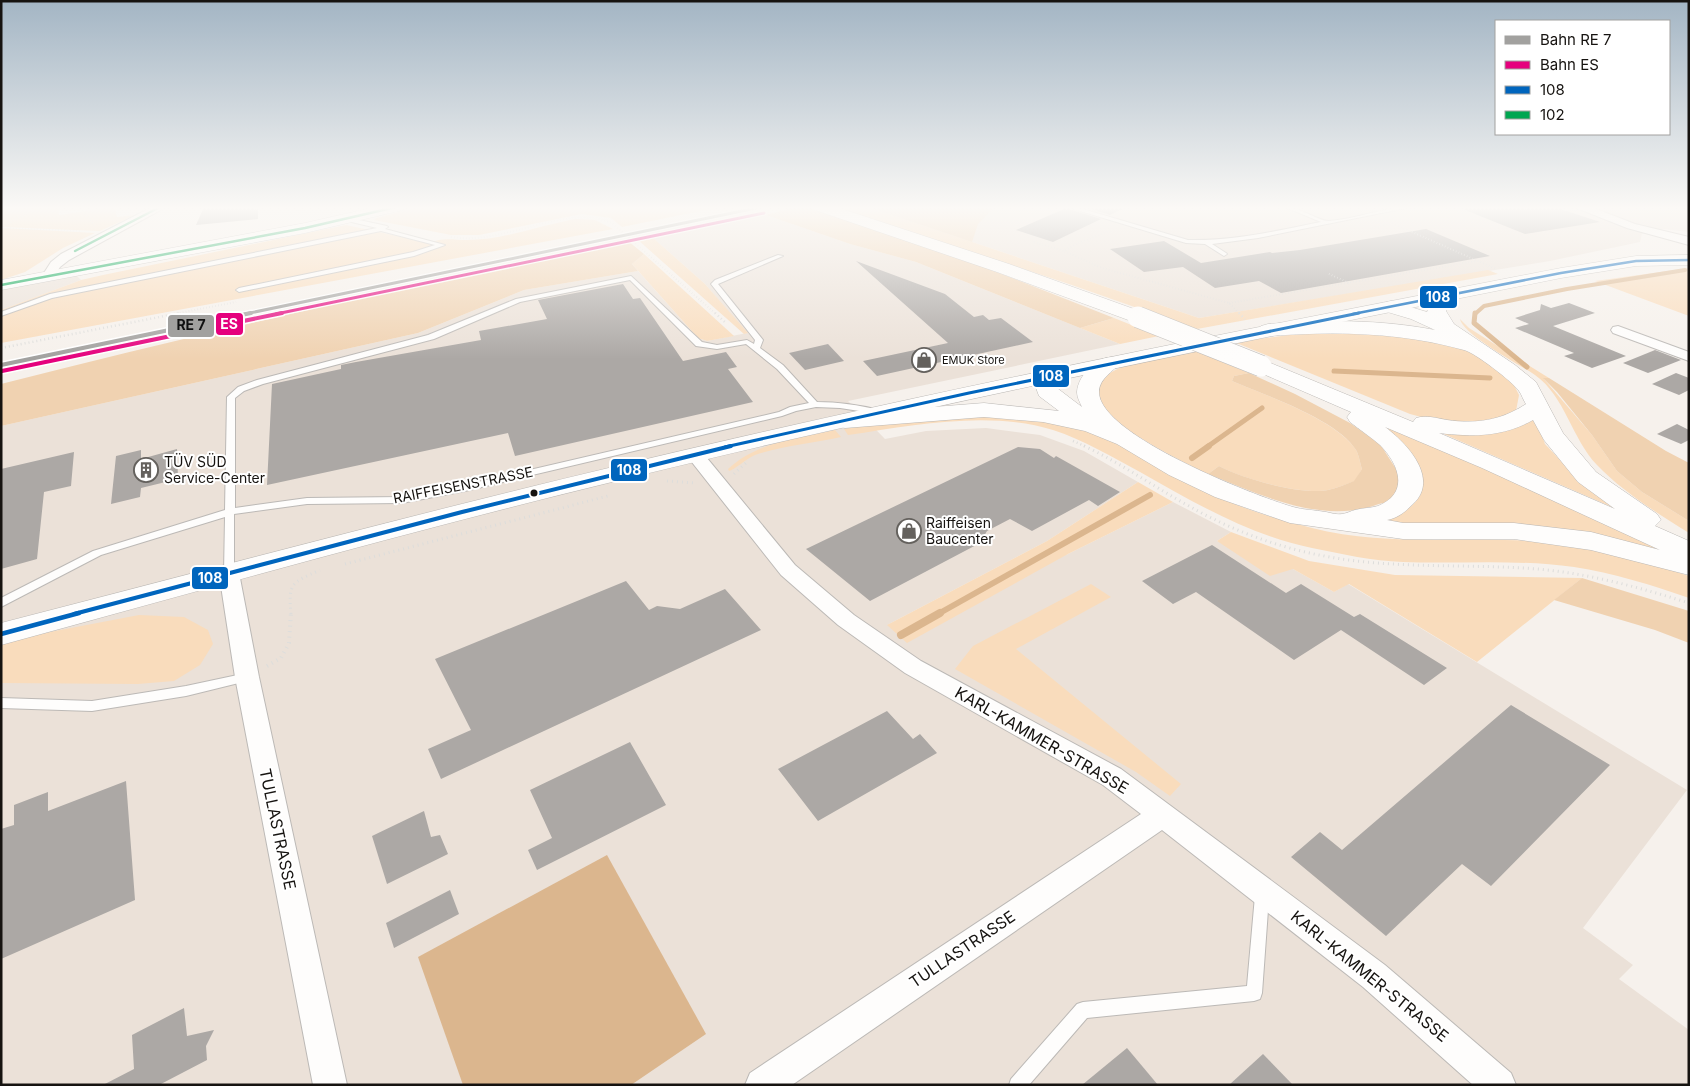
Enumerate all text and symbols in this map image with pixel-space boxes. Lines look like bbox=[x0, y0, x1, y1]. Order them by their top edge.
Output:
legend bbox=[1495, 20, 1670, 135]
text: Bahn RE 7 bbox=[1540, 30, 1612, 49]
text: Bahn ES bbox=[1540, 55, 1599, 74]
text: 108 bbox=[1540, 80, 1565, 99]
text: 102 bbox=[1540, 105, 1565, 124]
line badge: 108 bbox=[1419, 285, 1458, 309]
text: 108 bbox=[1426, 288, 1450, 305]
line badge: ES bbox=[215, 312, 244, 336]
line badge: RE 7 bbox=[167, 314, 215, 338]
text: ES bbox=[220, 315, 238, 332]
text: RE 7 bbox=[176, 316, 206, 333]
shop icon: EMUK Store bbox=[911, 347, 937, 373]
place label: EMUK Store bbox=[942, 353, 1005, 367]
line badge: 108 bbox=[1032, 364, 1070, 388]
text: 108 bbox=[1039, 367, 1063, 384]
place label: TÜV SÜD Service-Center bbox=[164, 453, 265, 486]
building icon: TÜV SÜD Service-Center bbox=[133, 457, 159, 483]
line badge: 108 bbox=[610, 458, 648, 482]
text: 108 bbox=[617, 461, 641, 478]
street label: RAIFFEISENSTRASSE bbox=[392, 463, 534, 506]
unlabelled marker bbox=[529, 488, 539, 498]
place label: Raiffeisen Baucenter bbox=[926, 514, 994, 547]
shop icon: Raiffeisen Baucenter bbox=[896, 518, 922, 544]
line badge: 108 bbox=[191, 566, 229, 590]
text: 108 bbox=[198, 569, 222, 586]
street label: KARL-KAMMER-STRASSE bbox=[952, 682, 1132, 798]
street label: TULLASTRASSE bbox=[255, 767, 301, 891]
street label: TULLASTRASSE bbox=[905, 906, 1019, 992]
street label: KARL-KAMMER-STRASSE bbox=[1287, 906, 1453, 1046]

